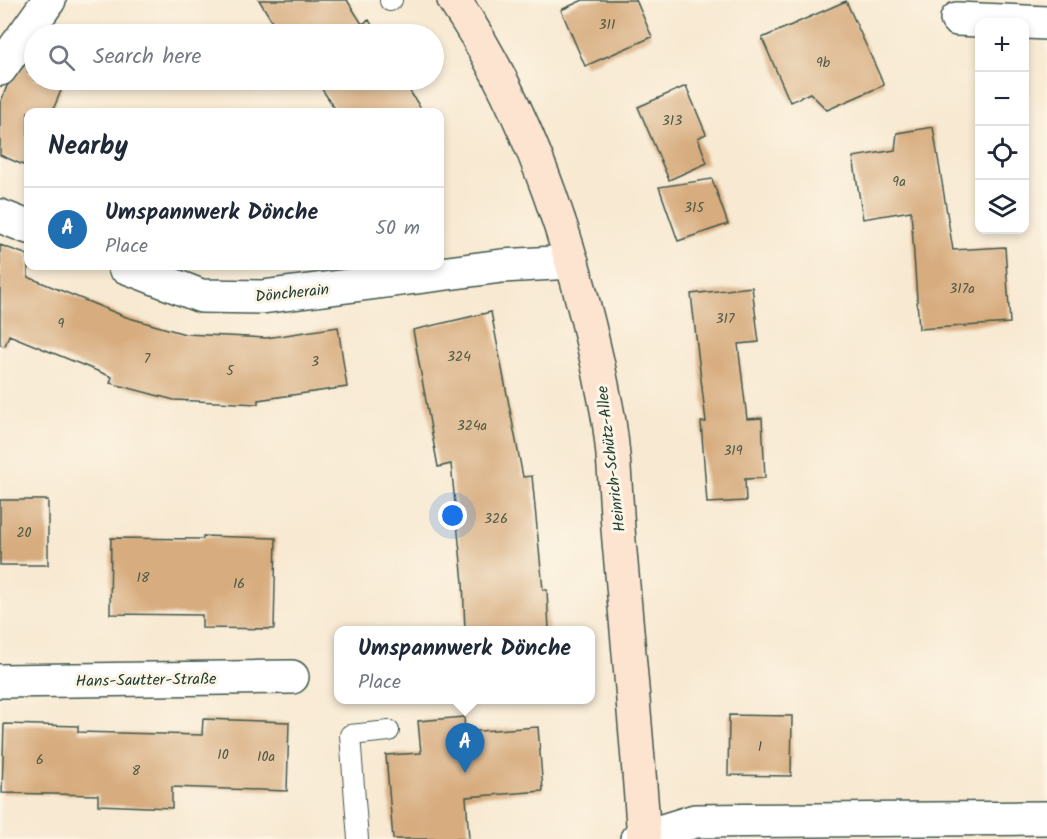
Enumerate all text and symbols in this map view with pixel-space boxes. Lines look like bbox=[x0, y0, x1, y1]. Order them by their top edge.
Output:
house number: 311 bbox=[599, 14, 615, 36]
map controls bbox=[975, 18, 1029, 234]
button: + bbox=[975, 18, 1029, 72]
search box bbox=[24, 24, 444, 90]
text: Search here bbox=[93, 40, 201, 75]
icon: search bbox=[45, 41, 78, 74]
house number: 9b bbox=[816, 52, 831, 74]
button: − bbox=[975, 72, 1029, 126]
house number: 313 bbox=[662, 110, 682, 132]
text: Nearby bbox=[48, 126, 128, 168]
button: locate bbox=[975, 126, 1029, 180]
house number: 9a bbox=[892, 171, 906, 193]
button: layers bbox=[975, 180, 1029, 234]
text: Umspannwerk Dönche bbox=[105, 196, 318, 231]
house number: 315 bbox=[684, 197, 705, 219]
text: A bbox=[61, 213, 74, 245]
text: 50 m bbox=[375, 213, 420, 245]
text: Place bbox=[105, 231, 148, 263]
street label: Döncherain bbox=[254, 277, 330, 310]
house number: 317a bbox=[949, 278, 975, 300]
house number: 317 bbox=[716, 308, 735, 330]
house number: 9 bbox=[58, 313, 65, 335]
house number: 324 bbox=[447, 346, 471, 368]
house number: 7 bbox=[144, 348, 151, 370]
house number: 3 bbox=[311, 351, 319, 373]
house number: 5 bbox=[226, 360, 235, 382]
street label: Heinrich-Schütz-Allee bbox=[590, 384, 633, 533]
house number: 324a bbox=[457, 415, 487, 437]
house number: 319 bbox=[723, 440, 743, 462]
your location bbox=[438, 501, 467, 530]
house number: 326 bbox=[484, 508, 508, 530]
house number: 20 bbox=[16, 522, 32, 544]
house number: 18 bbox=[137, 567, 150, 589]
house number: 16 bbox=[233, 573, 245, 595]
popup bbox=[334, 626, 595, 704]
text: Umspannwerk Dönche bbox=[358, 632, 571, 667]
street label: Hans-Sautter-Straße bbox=[75, 667, 217, 694]
text: Place bbox=[358, 667, 401, 699]
pin: A bbox=[446, 724, 484, 773]
house number: 1 bbox=[758, 736, 762, 758]
house number: 10 bbox=[217, 744, 229, 766]
house number: 10a bbox=[257, 746, 275, 768]
house number: 6 bbox=[36, 749, 44, 771]
house number: 8 bbox=[132, 760, 141, 782]

